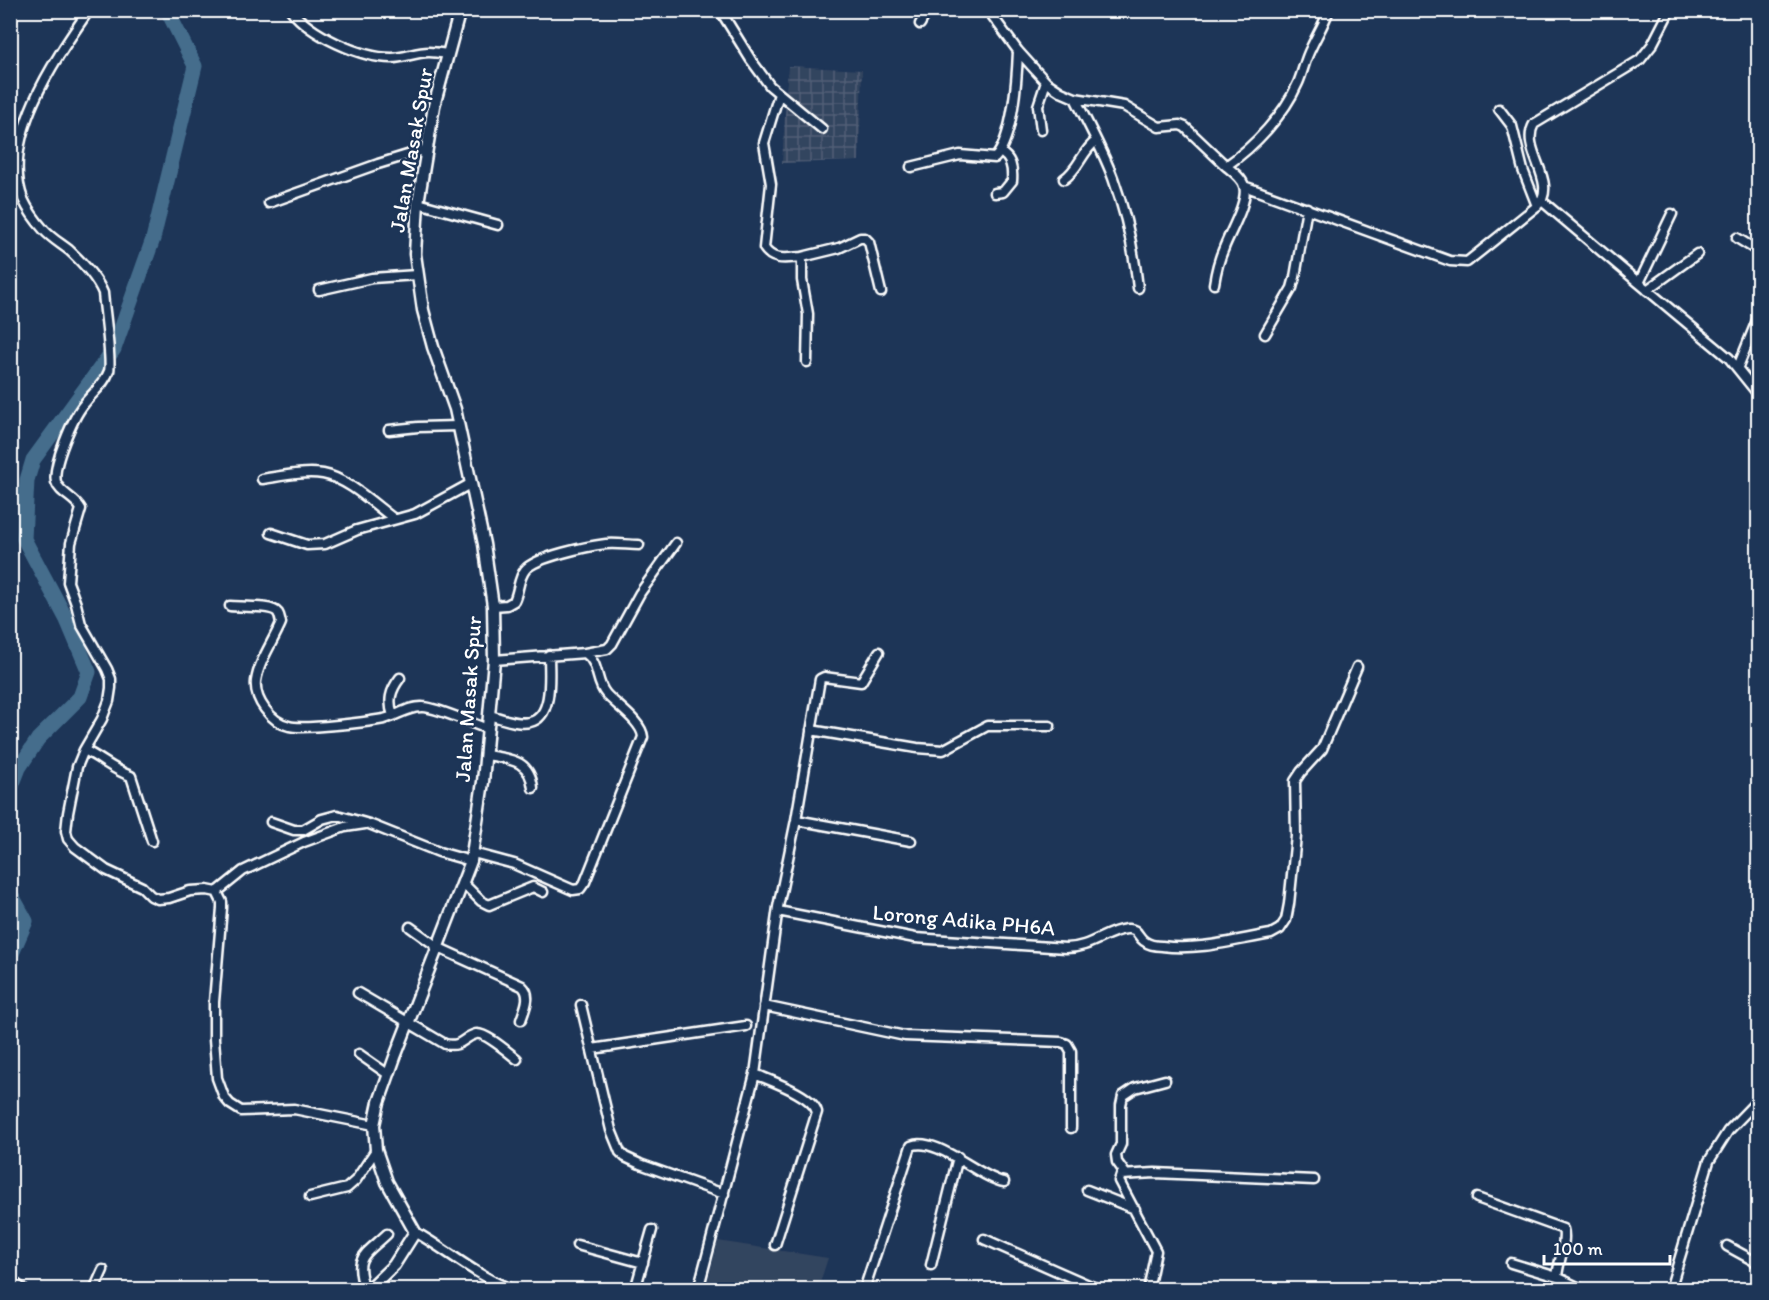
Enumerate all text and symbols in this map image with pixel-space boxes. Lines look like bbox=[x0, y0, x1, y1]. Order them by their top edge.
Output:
street label: Jalan Masak Spur bbox=[383, 66, 439, 234]
street label: Jalan Masak Spur bbox=[449, 615, 487, 783]
street label: Lorong Adika PH6A bbox=[872, 899, 1056, 941]
scale bar bbox=[1544, 1228, 1670, 1266]
text: 100 m bbox=[1553, 1238, 1603, 1260]

